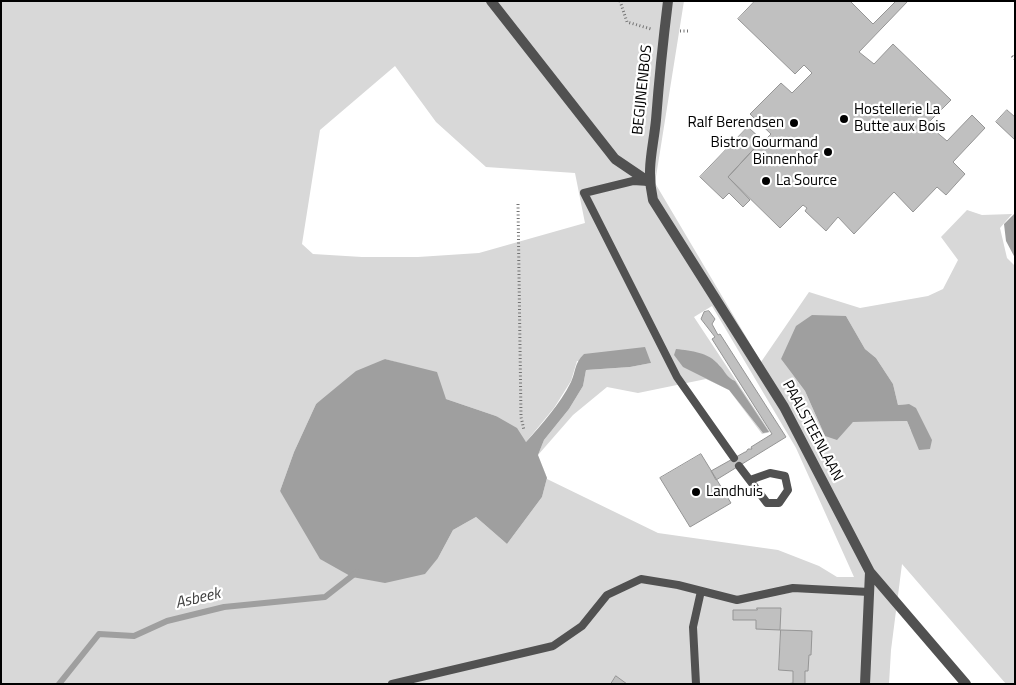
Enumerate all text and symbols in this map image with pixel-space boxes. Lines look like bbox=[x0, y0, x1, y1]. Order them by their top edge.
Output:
street label: BEGIJNENBOS bbox=[629, 44, 657, 136]
place label: Hostellerie La Butte aux Bois bbox=[854, 101, 946, 136]
marker: Hostellerie La Butte aux Bois bbox=[838, 113, 850, 125]
place label: Ralf Berendsen bbox=[687, 114, 784, 132]
marker: Ralf Berendsen bbox=[788, 117, 800, 129]
place label: Bistro Gourmand Binnenhof bbox=[711, 134, 818, 169]
marker: Bistro Gourmand Binnenhof bbox=[822, 146, 834, 158]
place label: La Source bbox=[776, 172, 837, 190]
marker: La Source bbox=[760, 175, 772, 187]
street label: PAALSTEENLAAN bbox=[778, 378, 846, 484]
place label: Landhuis bbox=[706, 483, 763, 501]
marker: Landhuis bbox=[690, 486, 702, 498]
water label: Asbeek bbox=[174, 585, 222, 613]

